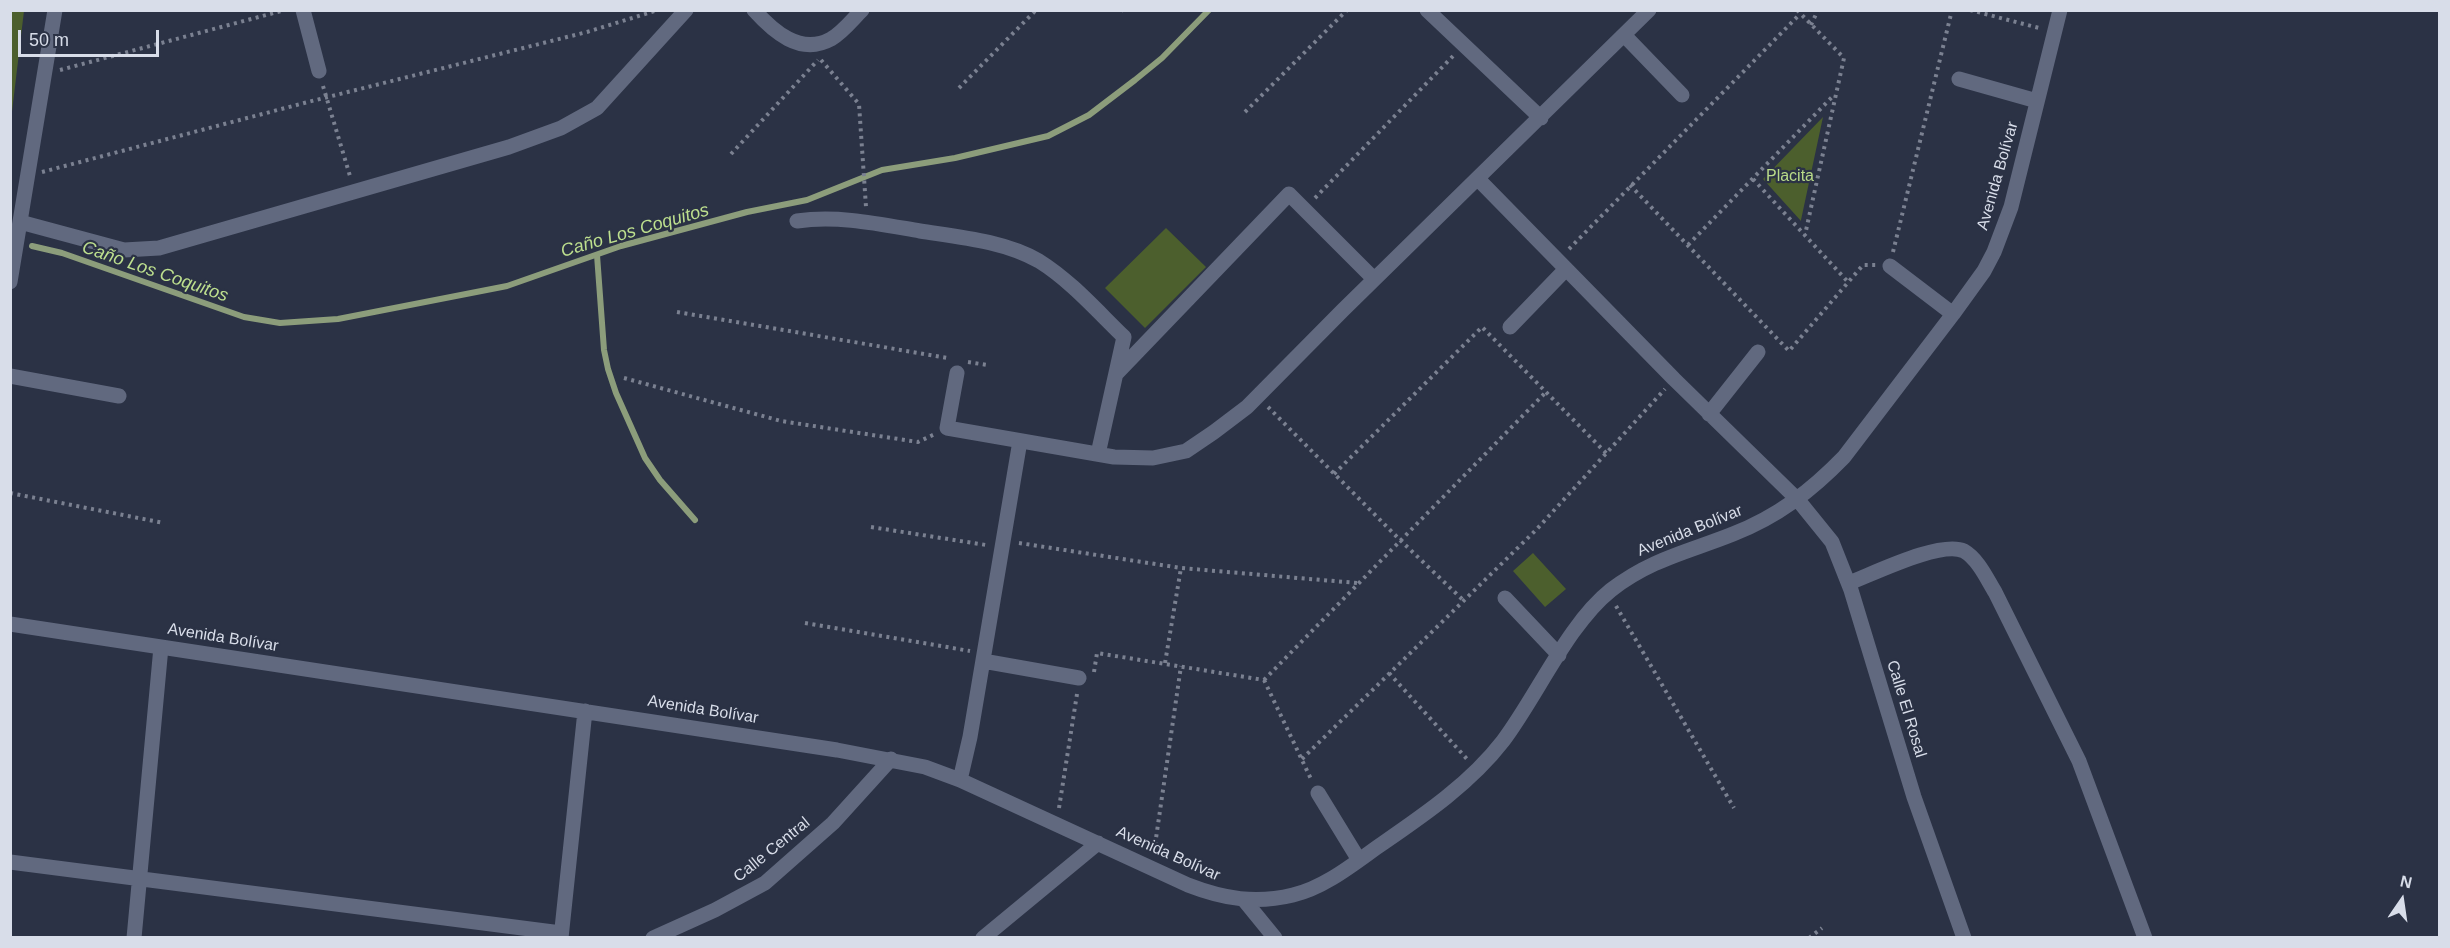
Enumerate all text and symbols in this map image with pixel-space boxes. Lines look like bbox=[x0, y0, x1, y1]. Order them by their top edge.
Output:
scale bar bbox=[21, 18, 162, 56]
text: 50 m bbox=[29, 30, 69, 50]
street label: Avenida Bolívar bbox=[1973, 120, 2023, 232]
park label: Placita bbox=[1766, 167, 1814, 187]
water label: Caño Los Coquitos bbox=[558, 200, 712, 262]
water label: Caño Los Coquitos bbox=[79, 237, 231, 307]
street label: Avenida Bolívar bbox=[1635, 501, 1745, 561]
street label: Avenida Bolívar bbox=[166, 620, 280, 656]
street label: Calle El Rosal bbox=[1882, 658, 1930, 760]
street label: Avenida Bolívar bbox=[646, 692, 760, 728]
street label: Calle Central bbox=[730, 813, 814, 887]
street label: Avenida Bolívar bbox=[1113, 822, 1223, 886]
north arrow bbox=[2372, 870, 2432, 930]
text: N bbox=[2399, 872, 2414, 892]

